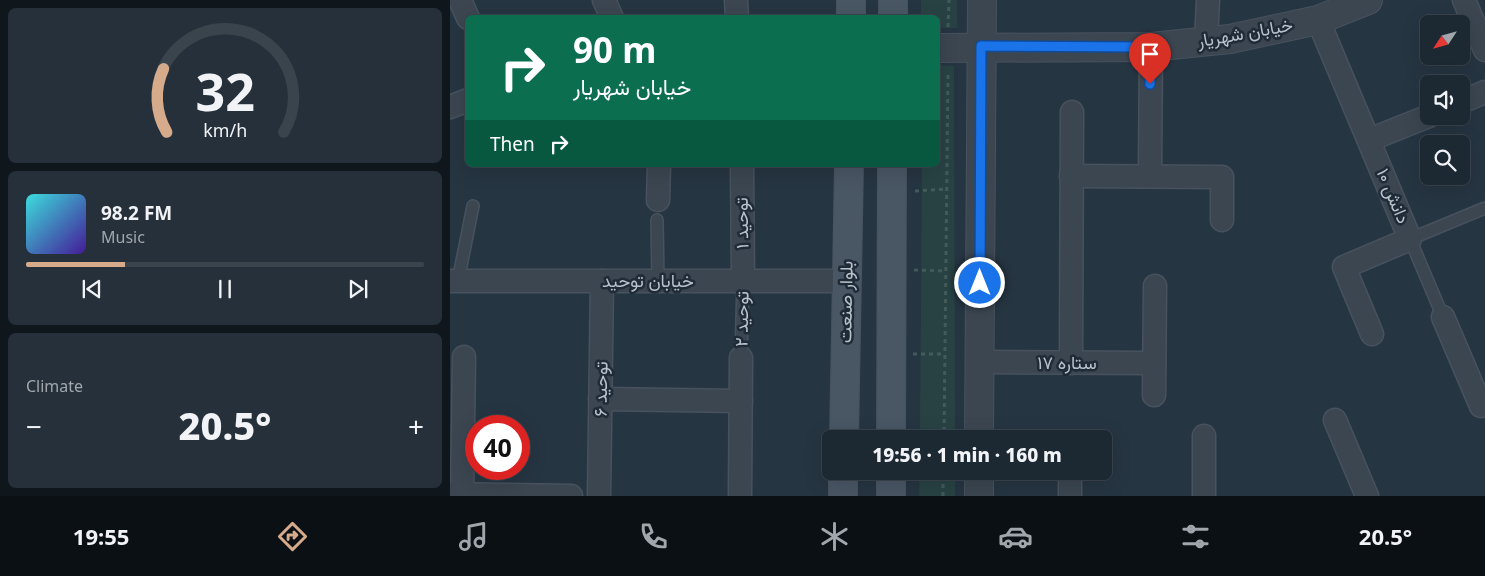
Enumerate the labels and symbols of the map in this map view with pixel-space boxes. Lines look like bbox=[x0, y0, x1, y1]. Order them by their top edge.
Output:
street label: خیابان شهریار bbox=[1194, 12, 1295, 52]
north arrow bbox=[1420, 15, 1470, 65]
pin bbox=[1129, 33, 1171, 84]
street label: دانش ۱۰ bbox=[1372, 164, 1416, 227]
street label: توحید ۱ bbox=[729, 197, 753, 249]
position arrow bbox=[953, 256, 1005, 308]
street label: بلوار صنعت bbox=[832, 261, 858, 343]
street label: خیابان توحید bbox=[602, 268, 694, 292]
street label: توحید ۲ bbox=[729, 291, 753, 347]
street label: ستاره ۱۷ bbox=[1037, 350, 1097, 374]
street label: توحید ۶ bbox=[588, 361, 612, 417]
speed limit sign: 40 bbox=[465, 415, 530, 480]

